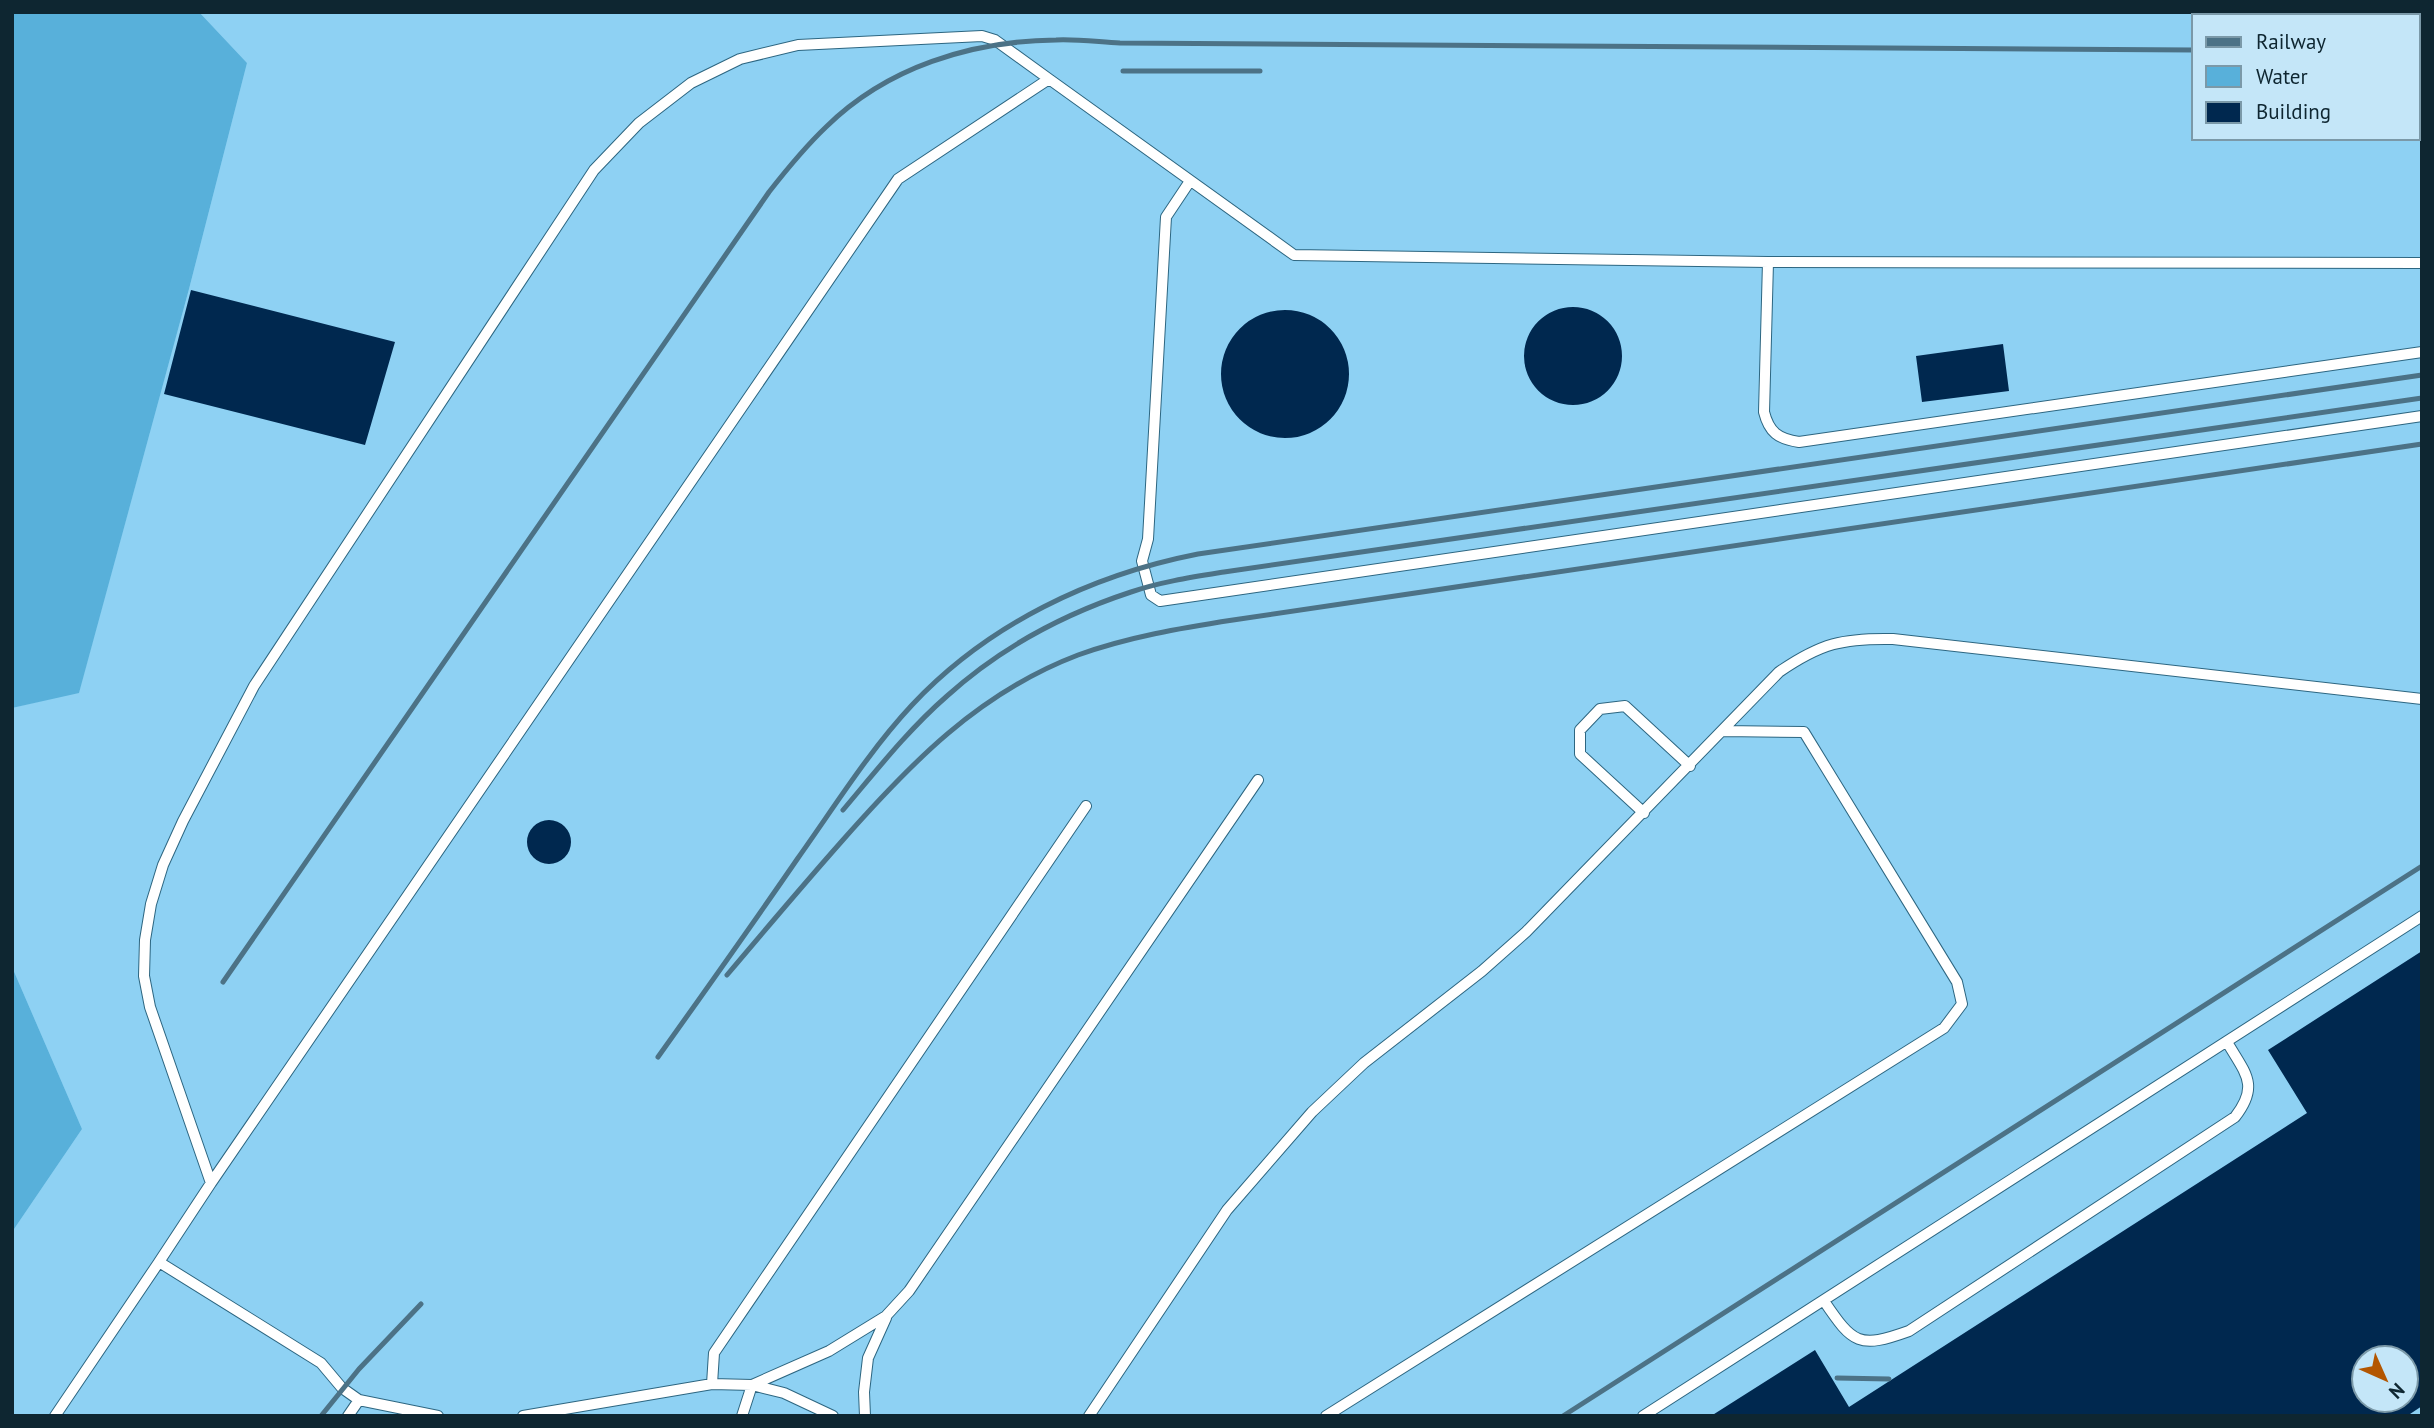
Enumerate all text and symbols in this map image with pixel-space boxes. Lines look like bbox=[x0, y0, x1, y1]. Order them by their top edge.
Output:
legend bbox=[2192, 14, 2420, 140]
text: Railway bbox=[2256, 28, 2326, 55]
text: Water bbox=[2256, 63, 2308, 90]
text: Building bbox=[2256, 98, 2331, 125]
north arrow bbox=[2350, 1344, 2420, 1414]
text: N bbox=[2384, 1378, 2410, 1404]

